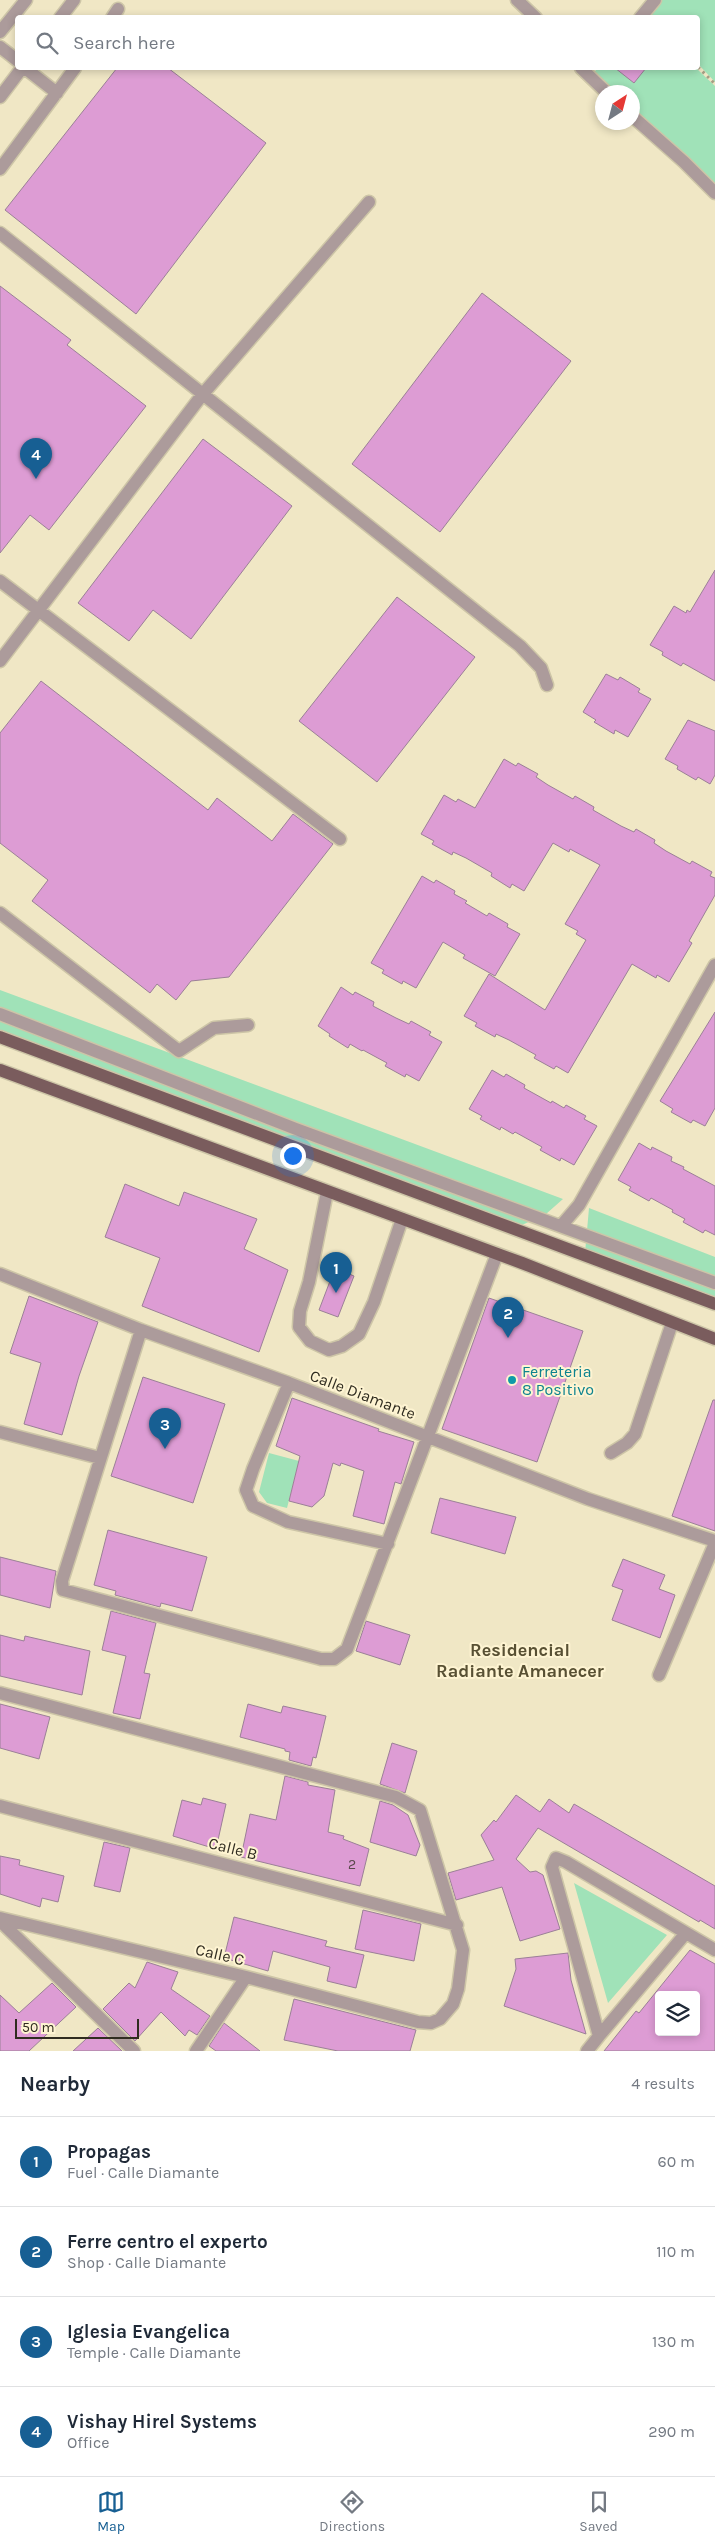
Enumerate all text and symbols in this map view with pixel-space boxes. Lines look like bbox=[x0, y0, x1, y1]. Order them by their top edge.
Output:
search box bbox=[15, 15, 700, 70]
icon: search bbox=[33, 29, 61, 57]
text: Search here bbox=[73, 32, 175, 54]
north arrow bbox=[595, 85, 640, 130]
pin: 4 bbox=[20, 438, 52, 479]
your location bbox=[280, 1143, 306, 1169]
pin: 1 bbox=[320, 1252, 352, 1293]
pin: 2 bbox=[492, 1297, 524, 1338]
place label: Ferreteria 8 Positivo bbox=[522, 1362, 594, 1399]
street label: Calle Diamante bbox=[307, 1366, 418, 1423]
marker: Ferreteria 8 Positivo bbox=[506, 1374, 518, 1386]
pin: 3 bbox=[149, 1408, 181, 1449]
district label: Residencial Radiante Amanecer bbox=[436, 1639, 604, 1682]
street label: Calle B bbox=[207, 1833, 259, 1864]
house number: 2 bbox=[348, 1856, 356, 1873]
street label: Calle C bbox=[194, 1940, 246, 1969]
map controls bbox=[655, 1991, 700, 2036]
button: layers bbox=[655, 1991, 700, 2036]
scale bar bbox=[15, 2016, 139, 2039]
text: 50 m bbox=[22, 2019, 55, 2036]
text: Nearby bbox=[20, 2072, 90, 2096]
text: 4 results bbox=[631, 2074, 695, 2093]
text: Propagas bbox=[67, 2141, 151, 2163]
text: 1 bbox=[33, 2152, 39, 2171]
text: 60 m bbox=[658, 2152, 695, 2171]
text: Fuel · Calle Diamante bbox=[67, 2163, 219, 2182]
text: Ferre centro el experto bbox=[67, 2231, 268, 2253]
text: 2 bbox=[31, 2242, 41, 2261]
text: 110 m bbox=[656, 2242, 695, 2261]
text: Shop · Calle Diamante bbox=[67, 2253, 226, 2272]
text: Iglesia Evangelica bbox=[67, 2321, 230, 2343]
text: 3 bbox=[31, 2332, 41, 2351]
text: 130 m bbox=[652, 2332, 695, 2351]
text: Temple · Calle Diamante bbox=[67, 2343, 241, 2362]
text: Vishay Hirel Systems bbox=[67, 2411, 257, 2433]
text: 4 bbox=[31, 2422, 41, 2441]
text: 290 m bbox=[648, 2422, 695, 2441]
text: Office bbox=[67, 2433, 110, 2452]
tab: Map bbox=[97, 2488, 125, 2535]
tab: Directions bbox=[319, 2488, 385, 2535]
tab: Saved bbox=[579, 2488, 618, 2535]

